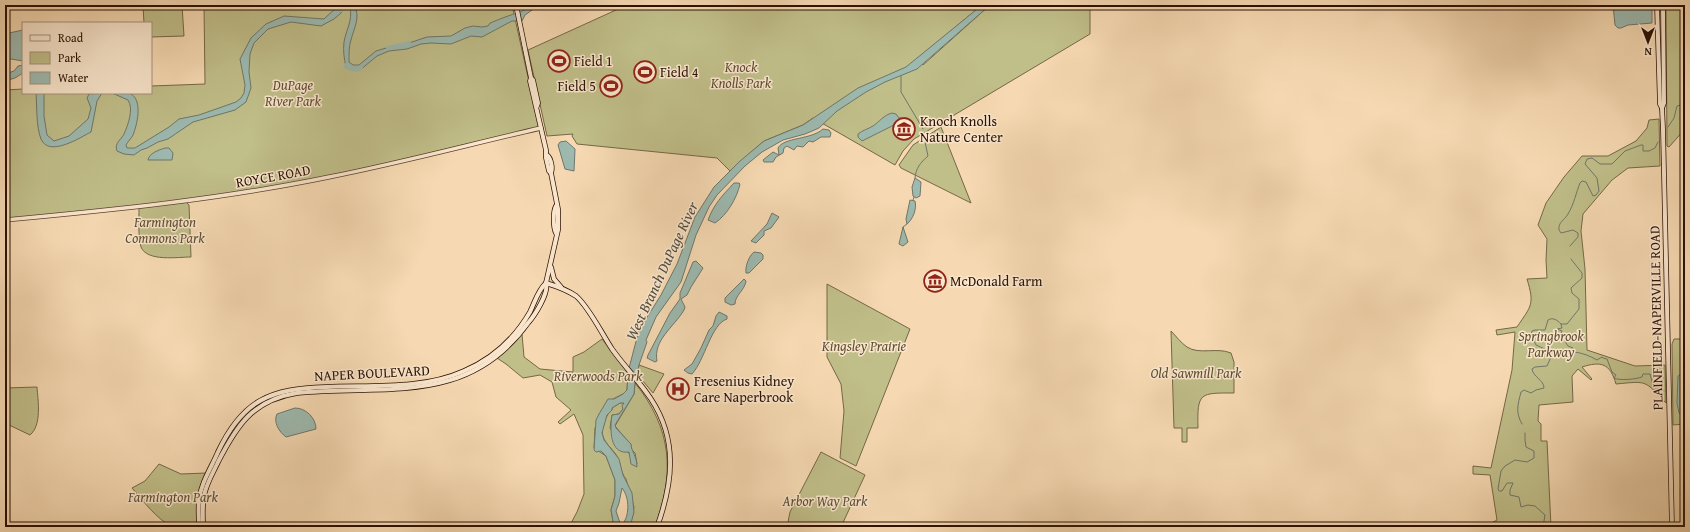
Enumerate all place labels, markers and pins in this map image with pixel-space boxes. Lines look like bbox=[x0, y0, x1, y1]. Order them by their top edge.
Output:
sports icon: Field 1 bbox=[546, 48, 572, 74]
place label: Field 1 bbox=[574, 51, 613, 71]
sports icon: Field 4 bbox=[632, 59, 658, 85]
place label: Field 4 bbox=[660, 62, 699, 82]
sports icon: Field 5 bbox=[598, 73, 624, 99]
place label: Field 5 bbox=[557, 76, 596, 96]
place label: Knoch Knolls Nature Center bbox=[920, 111, 1003, 147]
museum icon: Knoch Knolls Nature Center bbox=[891, 116, 917, 142]
museum icon: McDonald Farm bbox=[922, 268, 948, 294]
place label: McDonald Farm bbox=[950, 271, 1043, 291]
place label: Fresenius Kidney Care Naperbrook bbox=[694, 371, 794, 407]
hospital icon: Fresenius Kidney Care Naperbrook bbox=[665, 376, 691, 402]

